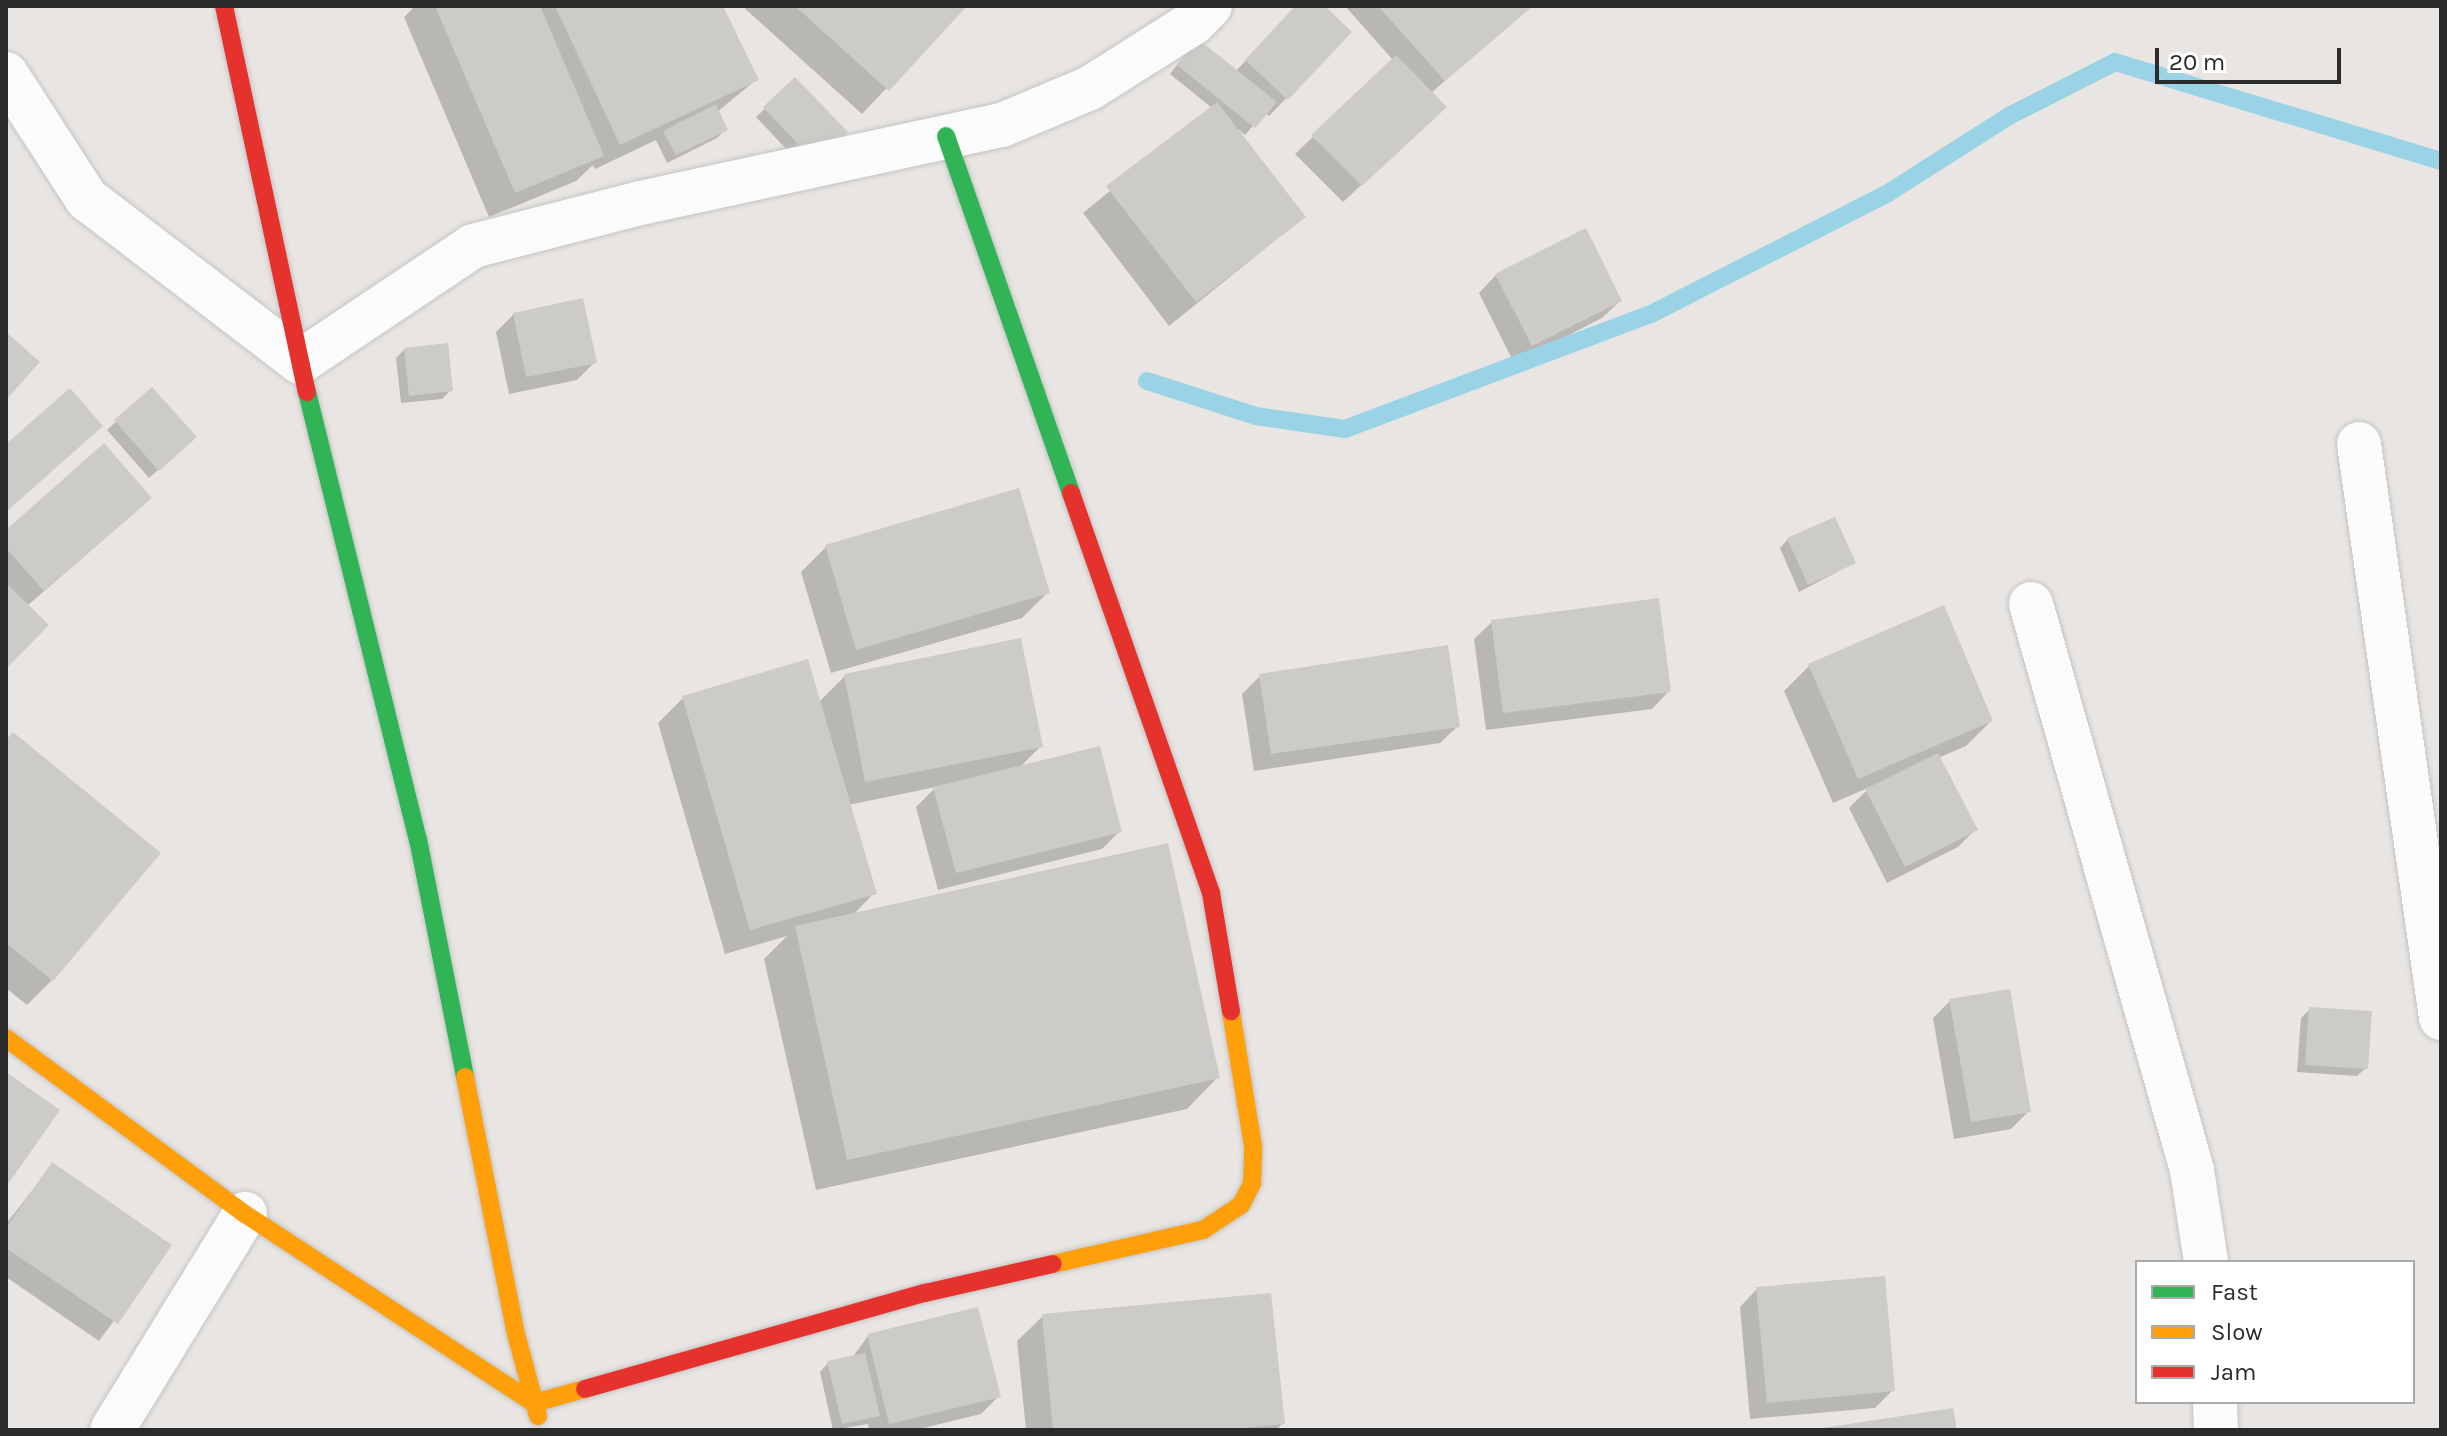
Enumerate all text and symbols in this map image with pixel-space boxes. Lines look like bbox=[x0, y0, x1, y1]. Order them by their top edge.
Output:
scale bar bbox=[2159, 32, 2345, 82]
text: 20 m bbox=[2169, 48, 2225, 76]
legend bbox=[2135, 1260, 2415, 1404]
text: Fast bbox=[2211, 1278, 2258, 1306]
text: Slow bbox=[2211, 1318, 2263, 1346]
text: Jam bbox=[2211, 1358, 2256, 1386]

